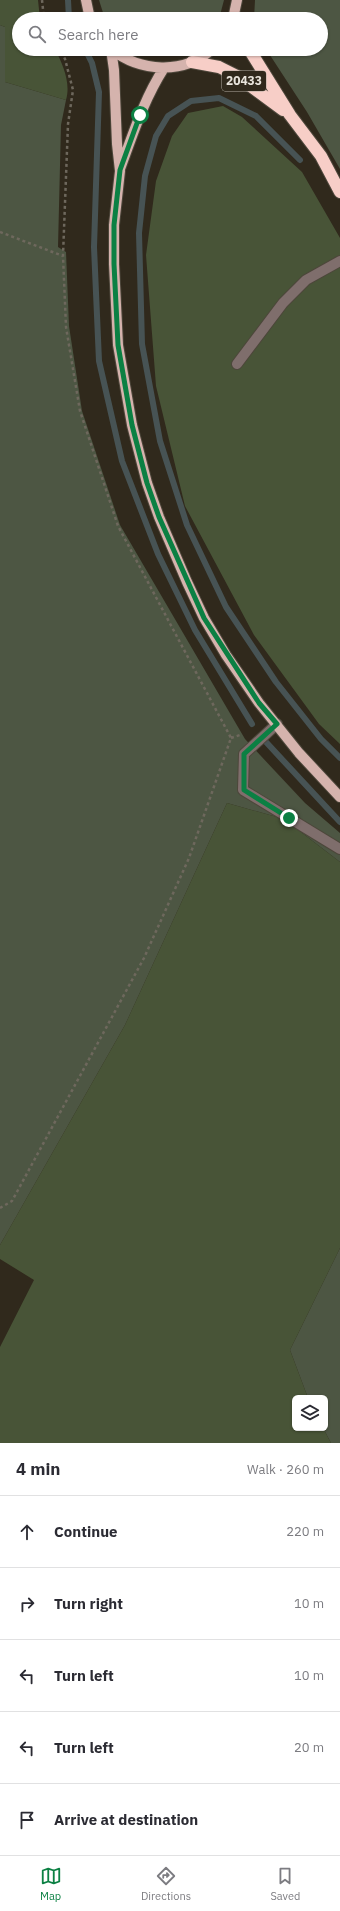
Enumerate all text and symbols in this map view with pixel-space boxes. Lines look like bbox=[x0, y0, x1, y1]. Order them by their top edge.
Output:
search box bbox=[12, 12, 328, 56]
icon: search bbox=[26, 23, 48, 45]
text: Search here bbox=[58, 25, 138, 44]
road number: 20433 bbox=[222, 71, 266, 91]
route start bbox=[131, 106, 149, 124]
route end bbox=[280, 809, 298, 827]
map controls bbox=[292, 1395, 328, 1431]
button: layers bbox=[292, 1395, 328, 1431]
text: 4 min bbox=[16, 1458, 60, 1480]
text: Walk · 260 m bbox=[247, 1461, 324, 1478]
icon: ahead bbox=[16, 1521, 38, 1543]
text: Continue bbox=[54, 1522, 118, 1541]
text: 220 m bbox=[286, 1523, 324, 1540]
icon: right bbox=[16, 1593, 38, 1615]
text: Turn right bbox=[54, 1594, 123, 1613]
text: 10 m bbox=[294, 1595, 324, 1612]
icon: left bbox=[16, 1665, 38, 1687]
text: Turn left bbox=[54, 1666, 114, 1685]
text: 10 m bbox=[294, 1667, 324, 1684]
icon: left bbox=[16, 1737, 38, 1759]
text: Turn left bbox=[54, 1738, 114, 1757]
text: 20 m bbox=[294, 1739, 324, 1756]
icon: arrive bbox=[16, 1809, 38, 1831]
text: Arrive at destination bbox=[54, 1810, 198, 1829]
tab: Map bbox=[40, 1865, 62, 1903]
tab: Directions bbox=[141, 1865, 191, 1903]
tab: Saved bbox=[270, 1865, 300, 1903]

